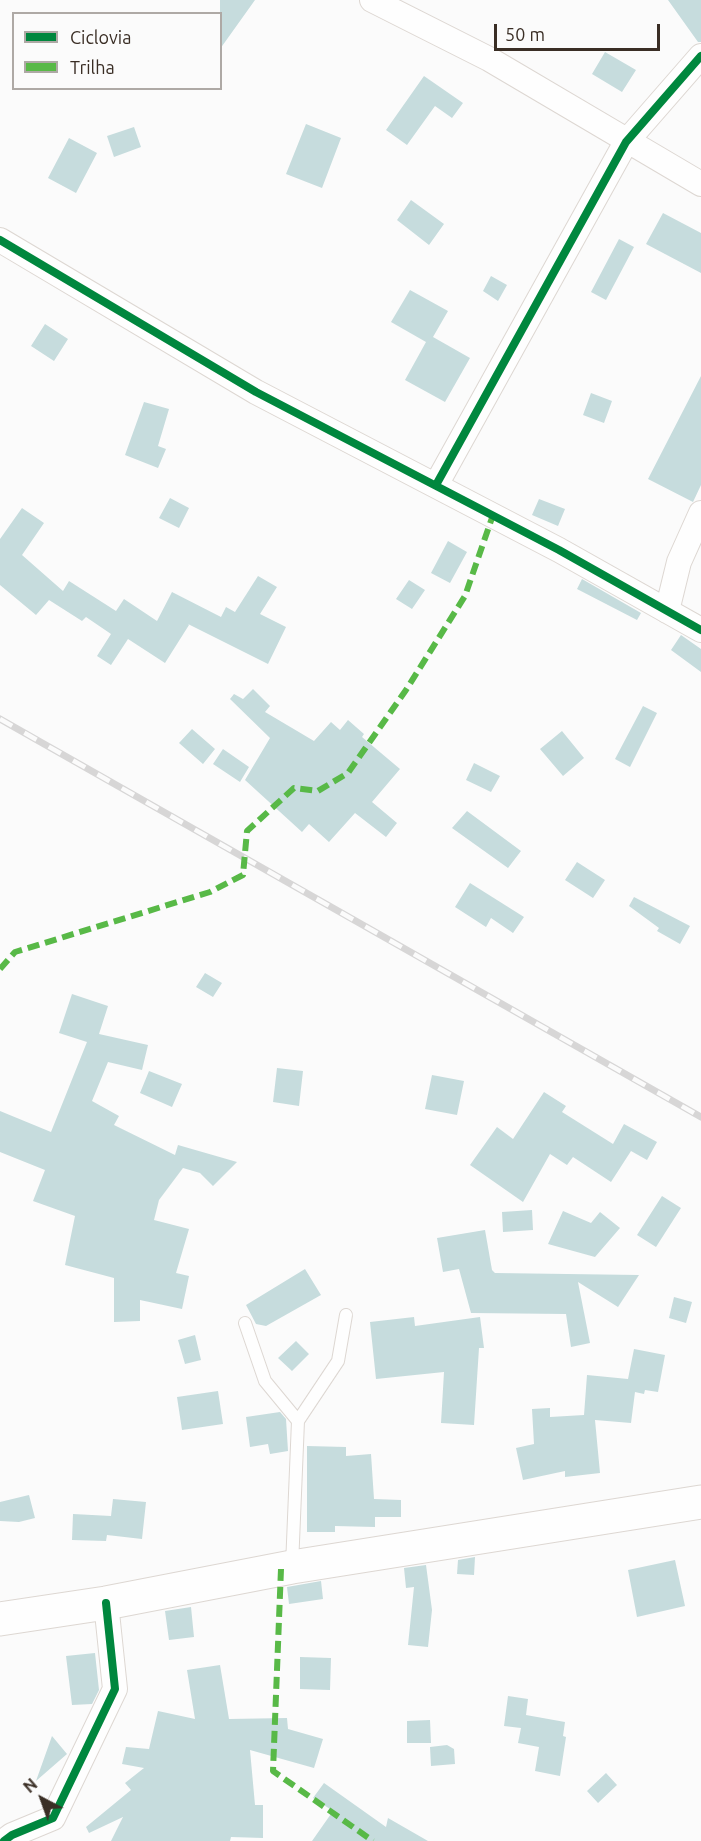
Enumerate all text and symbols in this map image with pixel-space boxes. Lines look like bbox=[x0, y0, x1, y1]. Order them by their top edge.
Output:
legend bbox=[12, 12, 222, 90]
scale bar bbox=[497, 12, 664, 50]
text: 50 m bbox=[505, 24, 545, 44]
text: Ciclovia bbox=[70, 27, 131, 47]
text: Trilha bbox=[70, 57, 115, 77]
north arrow bbox=[12, 1769, 72, 1829]
text: N bbox=[20, 1775, 41, 1796]

